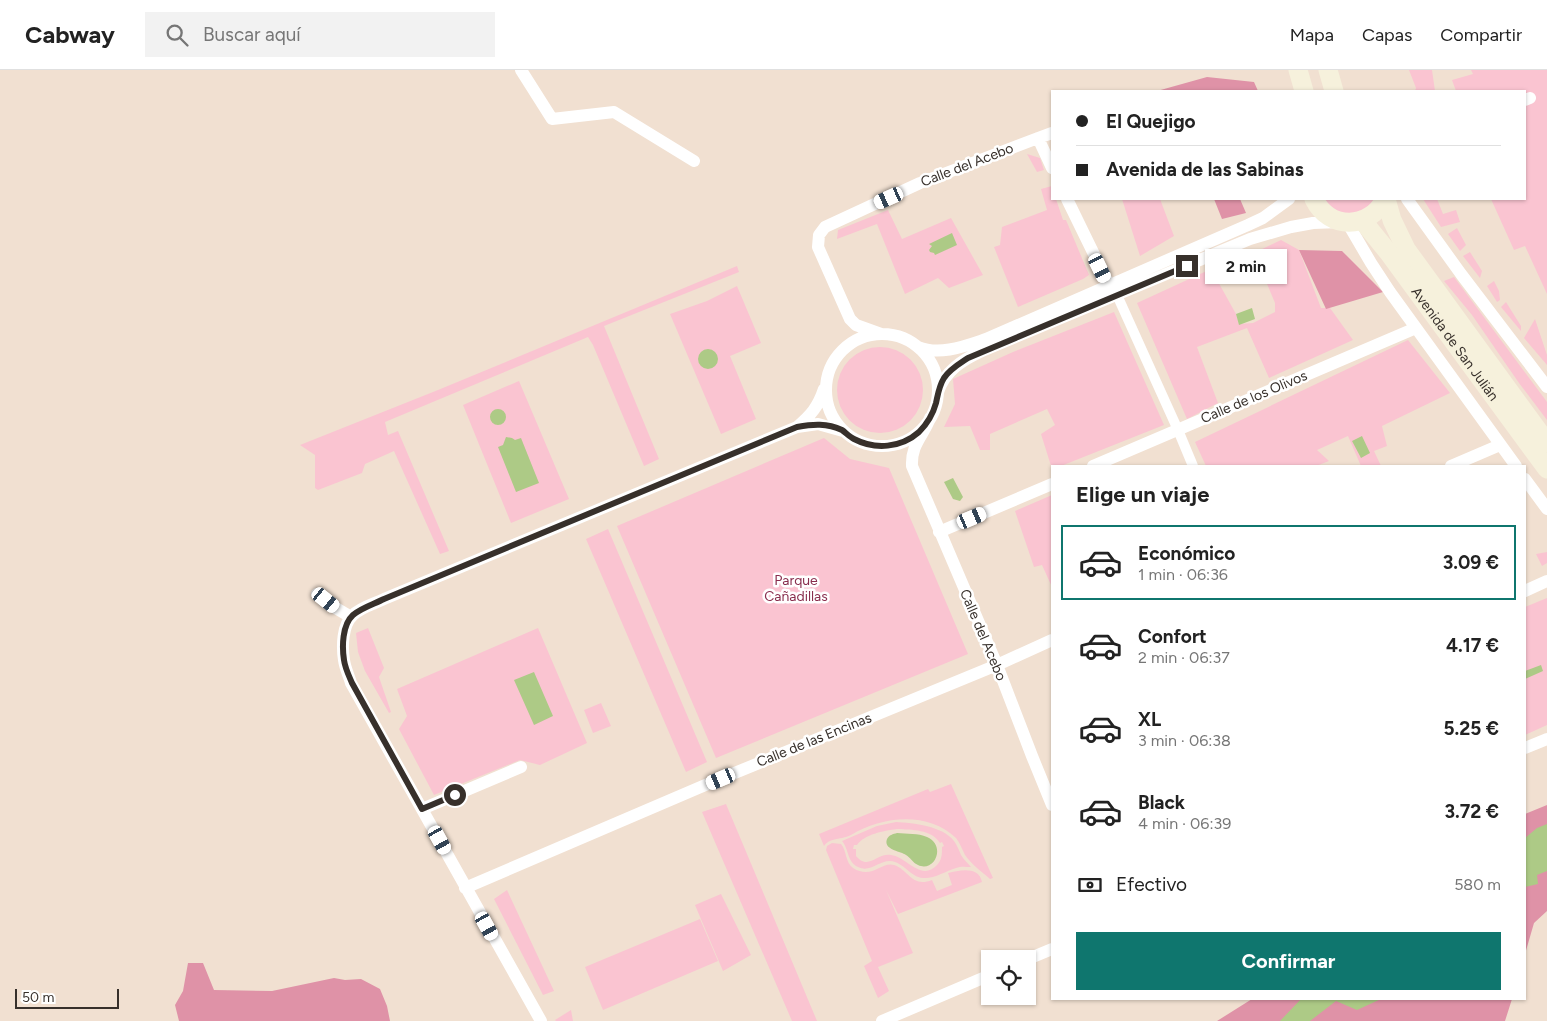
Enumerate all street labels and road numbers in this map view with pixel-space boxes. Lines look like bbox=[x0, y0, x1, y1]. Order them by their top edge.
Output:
street label: Calle del Acebo bbox=[918, 140, 1016, 190]
street label: Avenida de San Julián bbox=[1408, 284, 1503, 404]
street label: Calle de los Olivos bbox=[1198, 367, 1310, 427]
street label: Calle del Acebo bbox=[956, 587, 1010, 683]
street label: Calle de las Encinas bbox=[754, 709, 874, 771]

